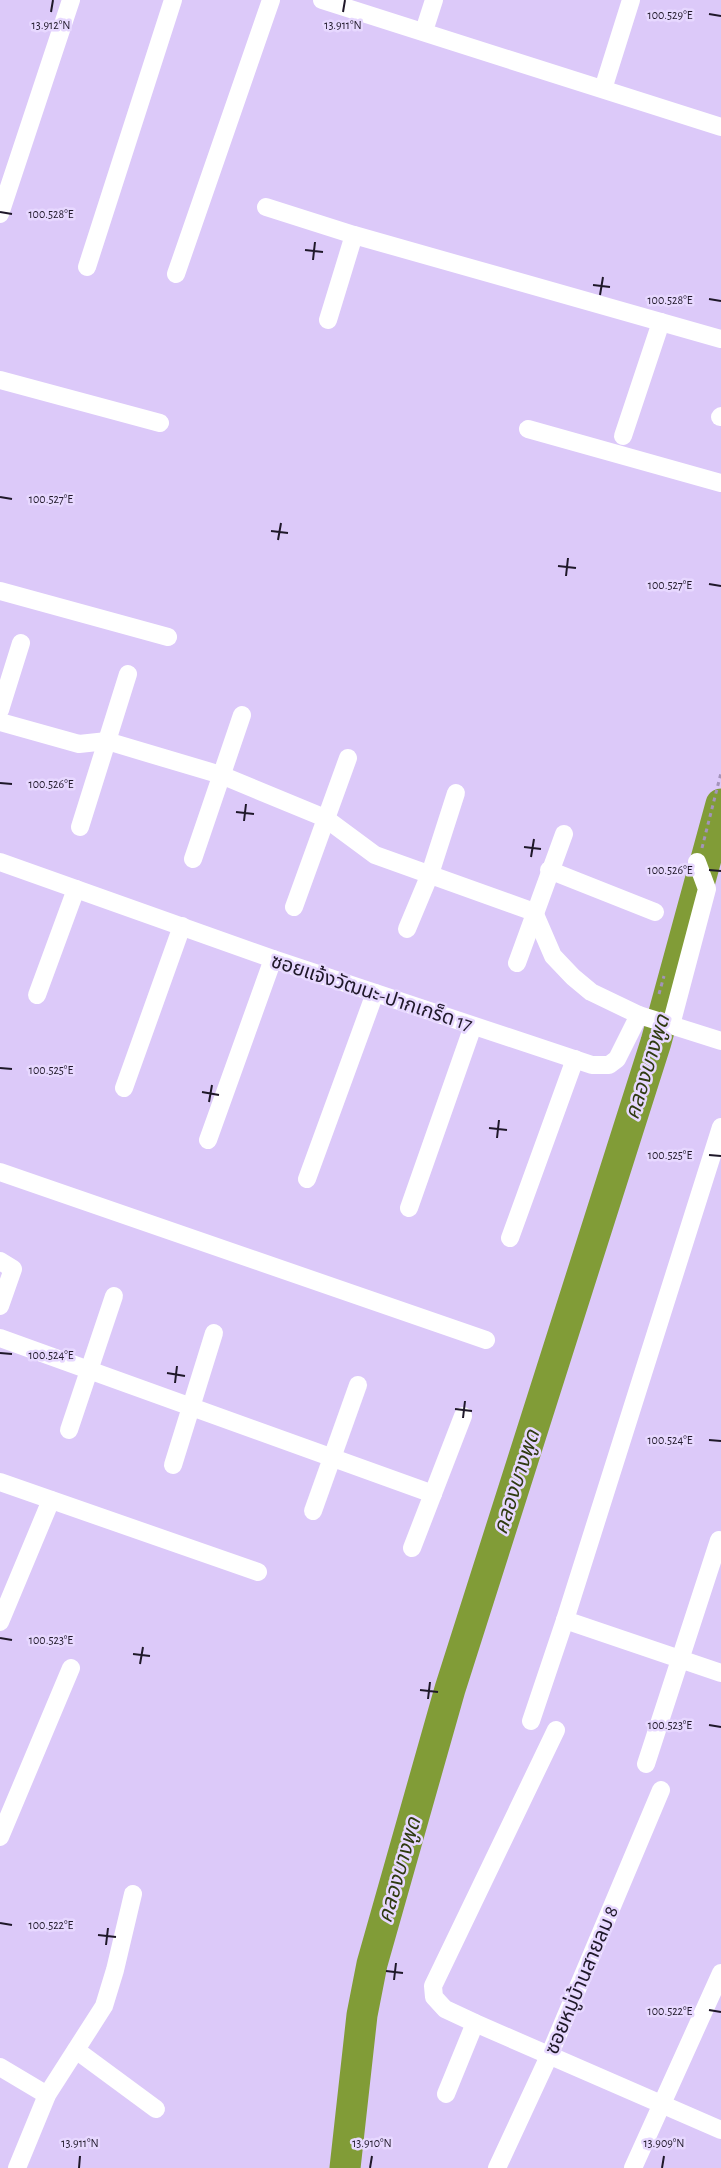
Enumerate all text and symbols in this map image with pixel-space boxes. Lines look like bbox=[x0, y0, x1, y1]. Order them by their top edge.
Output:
text: 100.529°E bbox=[648, 9, 693, 21]
text: 13.912°N bbox=[32, 19, 70, 31]
text: 13.911°N bbox=[324, 19, 362, 31]
text: 100.528°E bbox=[28, 208, 74, 220]
text: 100.528°E bbox=[647, 294, 693, 306]
text: 100.527°E bbox=[29, 493, 73, 505]
text: 100.527°E bbox=[648, 579, 692, 591]
text: 100.526°E bbox=[29, 778, 74, 790]
text: 100.526°E bbox=[648, 864, 693, 876]
street label: ซอยแจ้งวัฒนะ-ปากเกร็ด 17 bbox=[269, 949, 475, 1035]
water label: คลองบางพูด bbox=[622, 1011, 676, 1123]
text: 100.525°E bbox=[29, 1064, 73, 1076]
text: 100.525°E bbox=[648, 1149, 692, 1161]
text: 100.524°E bbox=[28, 1349, 74, 1361]
water label: คลองบางพูด bbox=[490, 1426, 545, 1537]
text: 100.524°E bbox=[647, 1434, 693, 1446]
text: 100.523°E bbox=[29, 1634, 73, 1646]
text: 100.523°E bbox=[648, 1719, 692, 1731]
water label: คลองบางพูด bbox=[374, 1814, 427, 1926]
street label: ซอยหมู่บ้านสายลม 8 bbox=[540, 1903, 624, 2058]
text: 100.522°E bbox=[29, 1919, 74, 1931]
text: 100.522°E bbox=[648, 2005, 693, 2017]
text: 13.911°N bbox=[61, 2137, 99, 2149]
text: 13.910°N bbox=[352, 2137, 392, 2149]
text: 13.909°N bbox=[643, 2137, 685, 2149]

